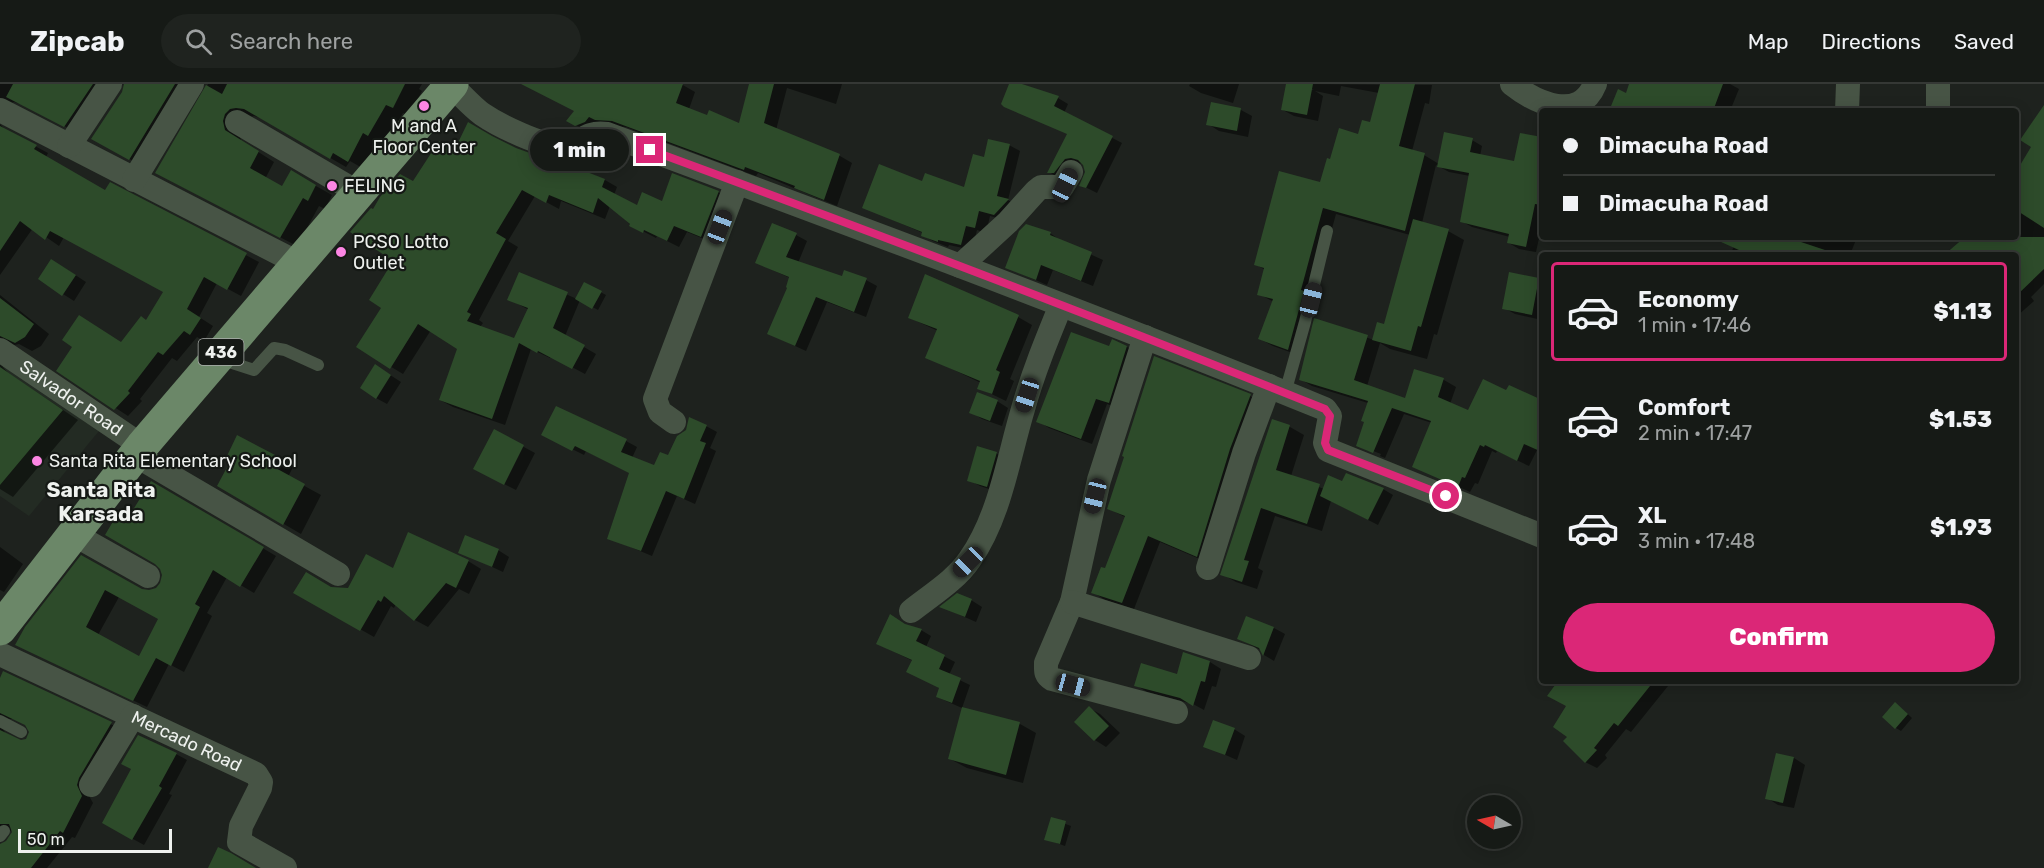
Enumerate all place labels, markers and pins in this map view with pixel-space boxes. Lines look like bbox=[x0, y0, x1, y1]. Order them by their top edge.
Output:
marker: M and A Floor Center bbox=[417, 99, 431, 113]
place label: M and A Floor Center bbox=[372, 115, 476, 158]
place label: FELING bbox=[344, 175, 405, 197]
marker: FELING bbox=[325, 179, 339, 193]
place label: PCSO Lotto Outlet bbox=[353, 231, 449, 274]
marker: PCSO Lotto Outlet bbox=[334, 245, 348, 259]
place label: Santa Rita Elementary School bbox=[49, 450, 297, 472]
marker: Santa Rita Elementary School bbox=[30, 454, 44, 468]

